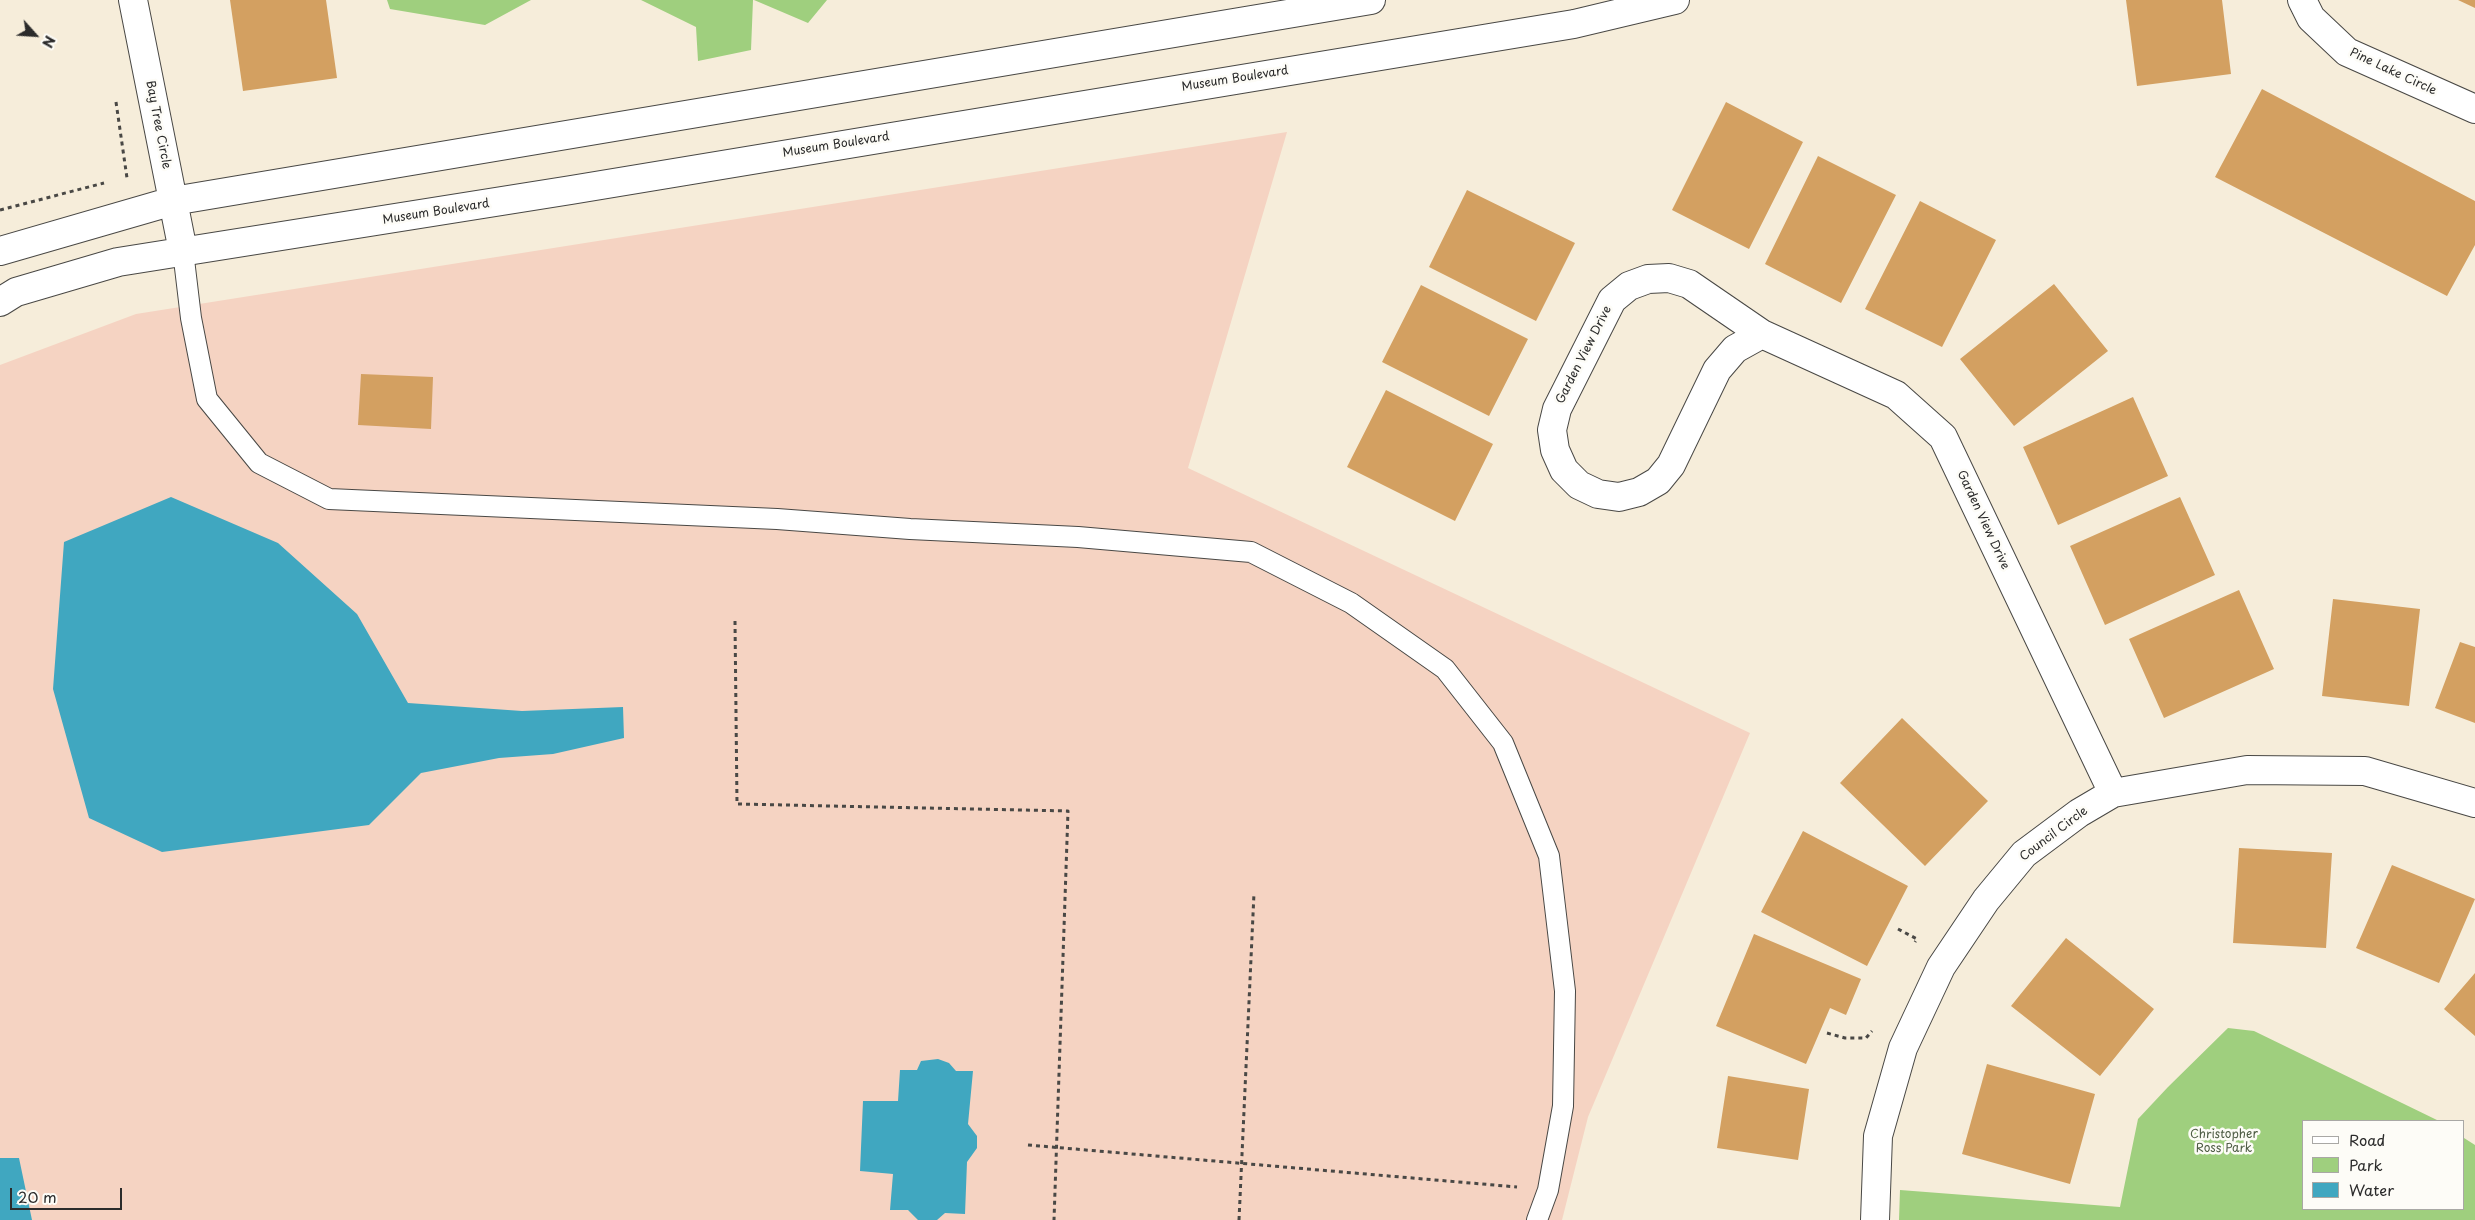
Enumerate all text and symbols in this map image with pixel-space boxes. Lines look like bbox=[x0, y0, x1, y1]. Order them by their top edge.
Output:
north arrow bbox=[10, 10, 60, 60]
text: N bbox=[37, 32, 61, 51]
street label: Pine Lake Circle bbox=[2347, 46, 2439, 98]
street label: Museum Boulevard bbox=[1181, 63, 1289, 95]
street label: Bay Tree Circle bbox=[142, 80, 174, 170]
street label: Museum Boulevard bbox=[782, 129, 890, 161]
street label: Museum Boulevard bbox=[382, 196, 490, 228]
street label: Garden View Drive bbox=[1553, 304, 1615, 406]
street label: Garden View Drive bbox=[1954, 468, 2012, 572]
street label: Council Circle bbox=[2017, 804, 2091, 864]
legend bbox=[2302, 1120, 2465, 1210]
park label: Christopher Ross Park bbox=[2190, 1128, 2258, 1156]
text: Road bbox=[2349, 1128, 2385, 1151]
text: Park bbox=[2349, 1153, 2383, 1176]
scale bar bbox=[12, 1178, 125, 1210]
text: Water bbox=[2349, 1178, 2394, 1201]
text: 20 m bbox=[18, 1185, 57, 1208]

